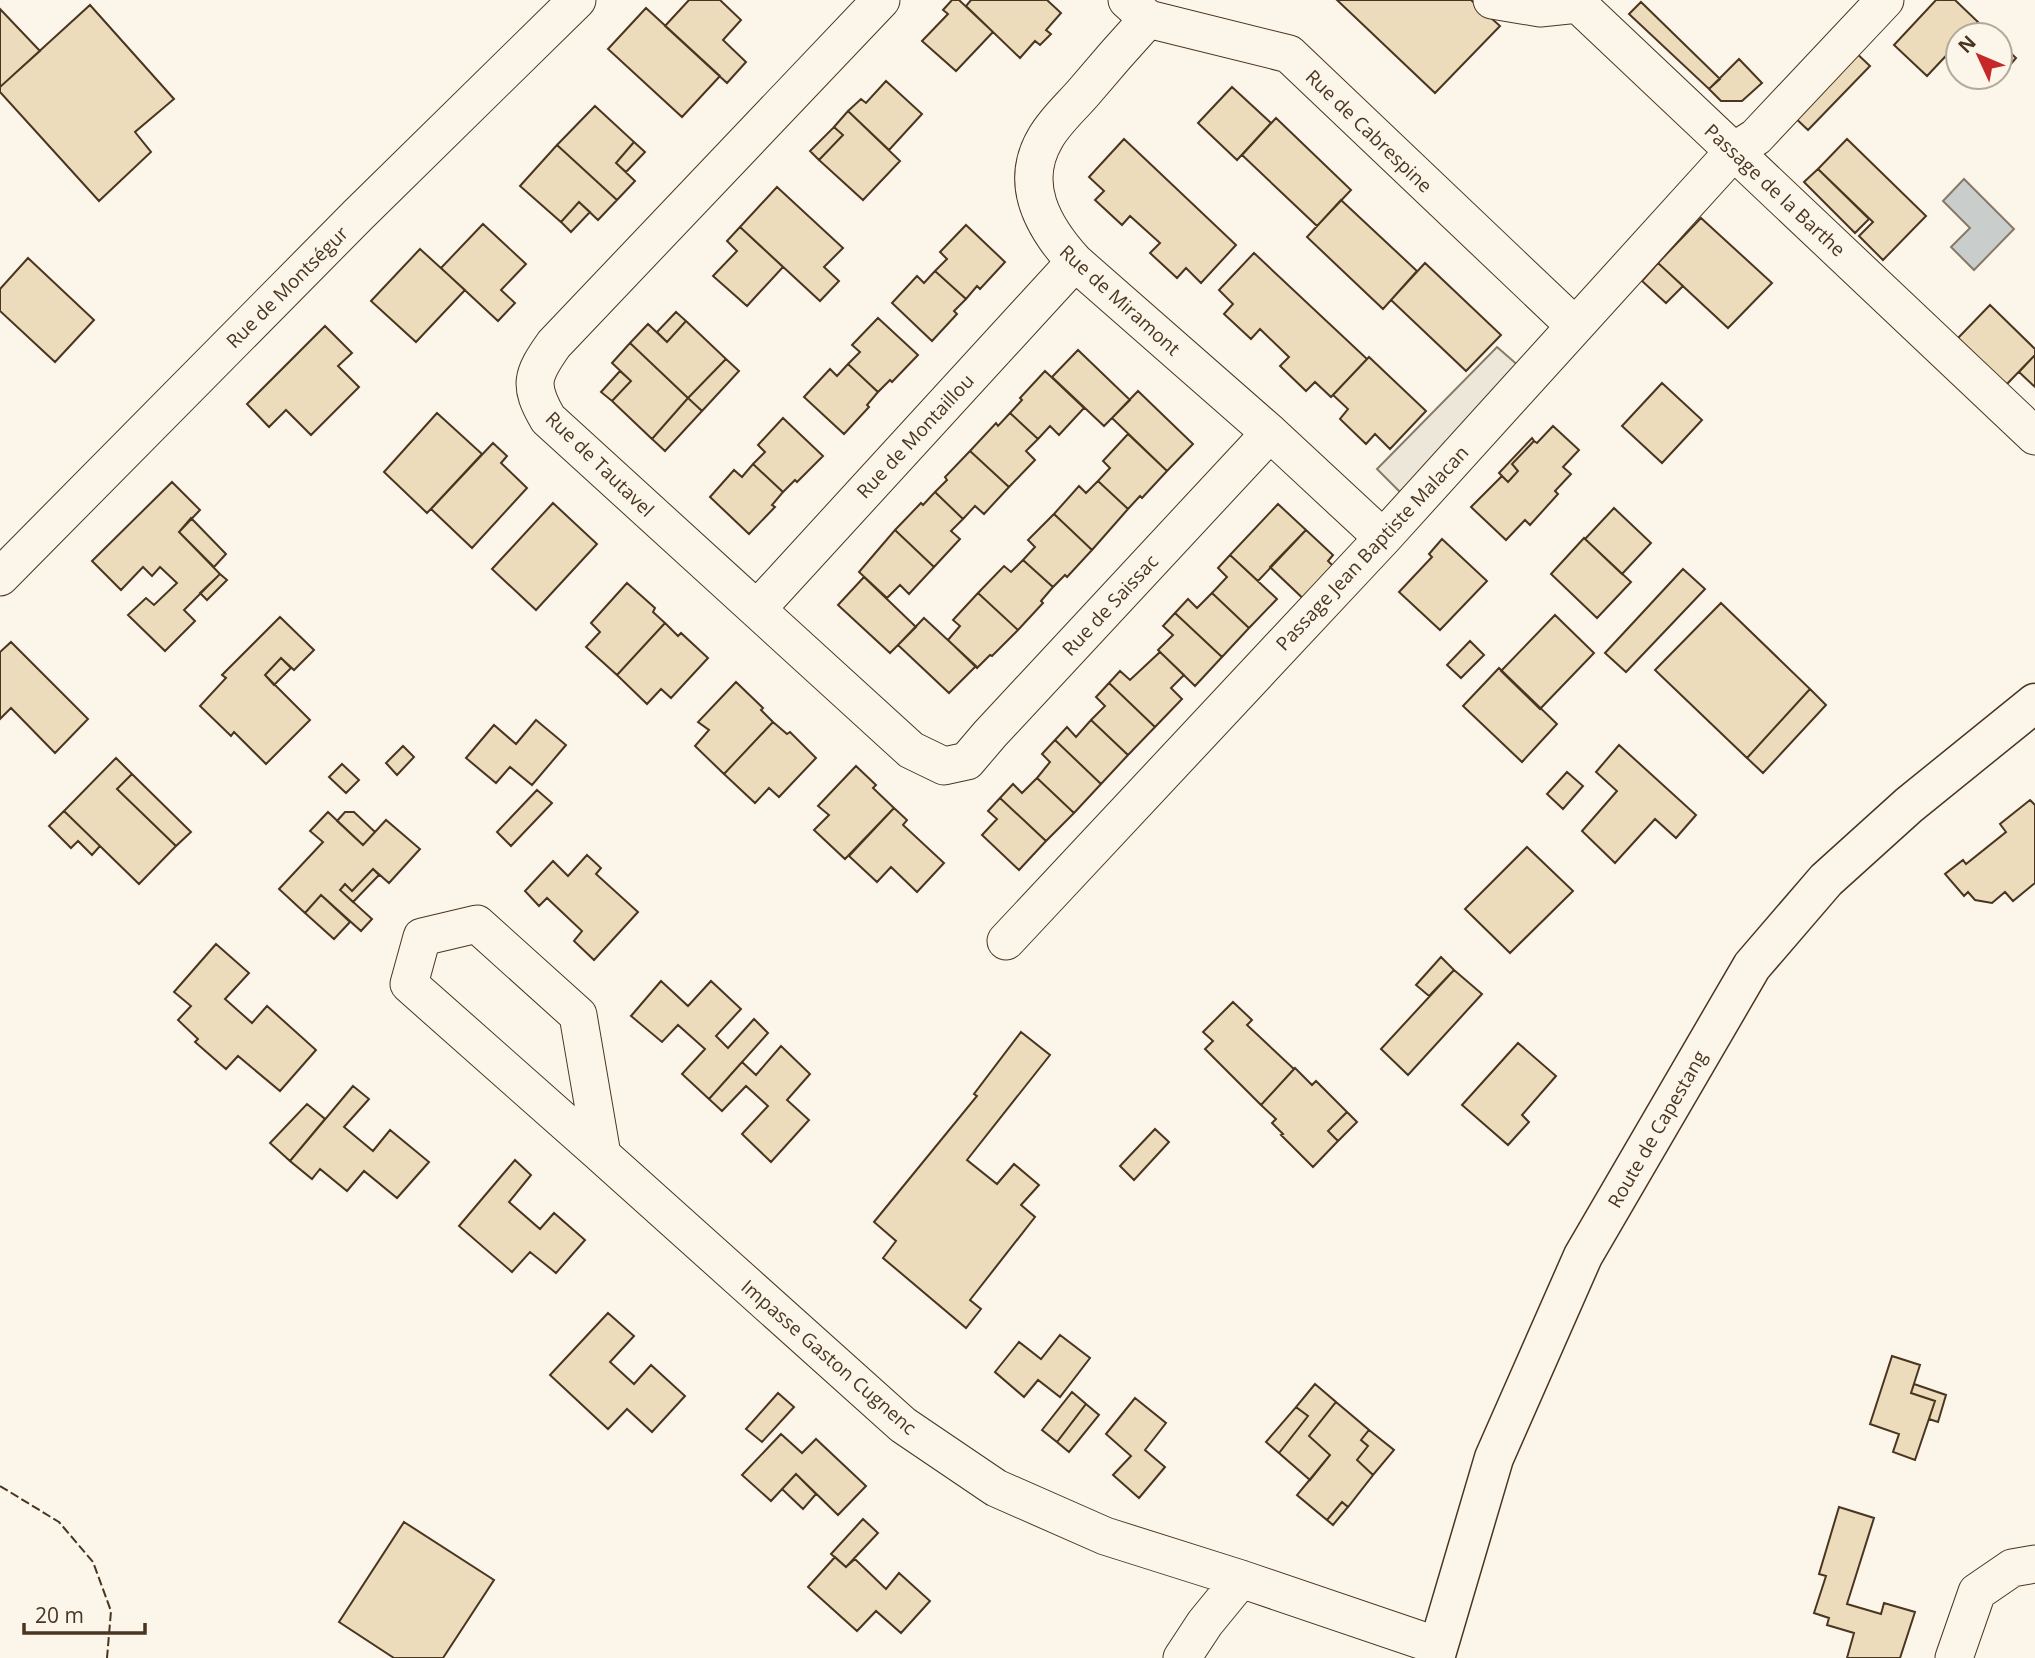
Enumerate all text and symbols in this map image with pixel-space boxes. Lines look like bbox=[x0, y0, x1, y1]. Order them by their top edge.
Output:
north arrow bbox=[1944, 21, 2014, 91]
text: N bbox=[1952, 30, 1981, 59]
street label: Rue de Cabrespine bbox=[1300, 64, 1438, 198]
street label: Passage de la Barthe bbox=[1699, 118, 1851, 262]
street label: Rue de Montségur bbox=[220, 220, 354, 354]
street label: Rue de Miramont bbox=[1054, 239, 1186, 361]
street label: Rue de Montaillou bbox=[851, 368, 979, 504]
street label: Rue de Tautavel bbox=[540, 406, 660, 522]
street label: Passage Jean Baptiste Malacan bbox=[1270, 440, 1474, 656]
street label: Rue de Saissac bbox=[1056, 549, 1164, 661]
street label: Route de Capestang bbox=[1601, 1046, 1713, 1212]
street label: Impasse Gaston Cugnenc bbox=[736, 1274, 922, 1440]
scale bar bbox=[24, 1592, 145, 1636]
text: 20 m bbox=[35, 1601, 84, 1629]

